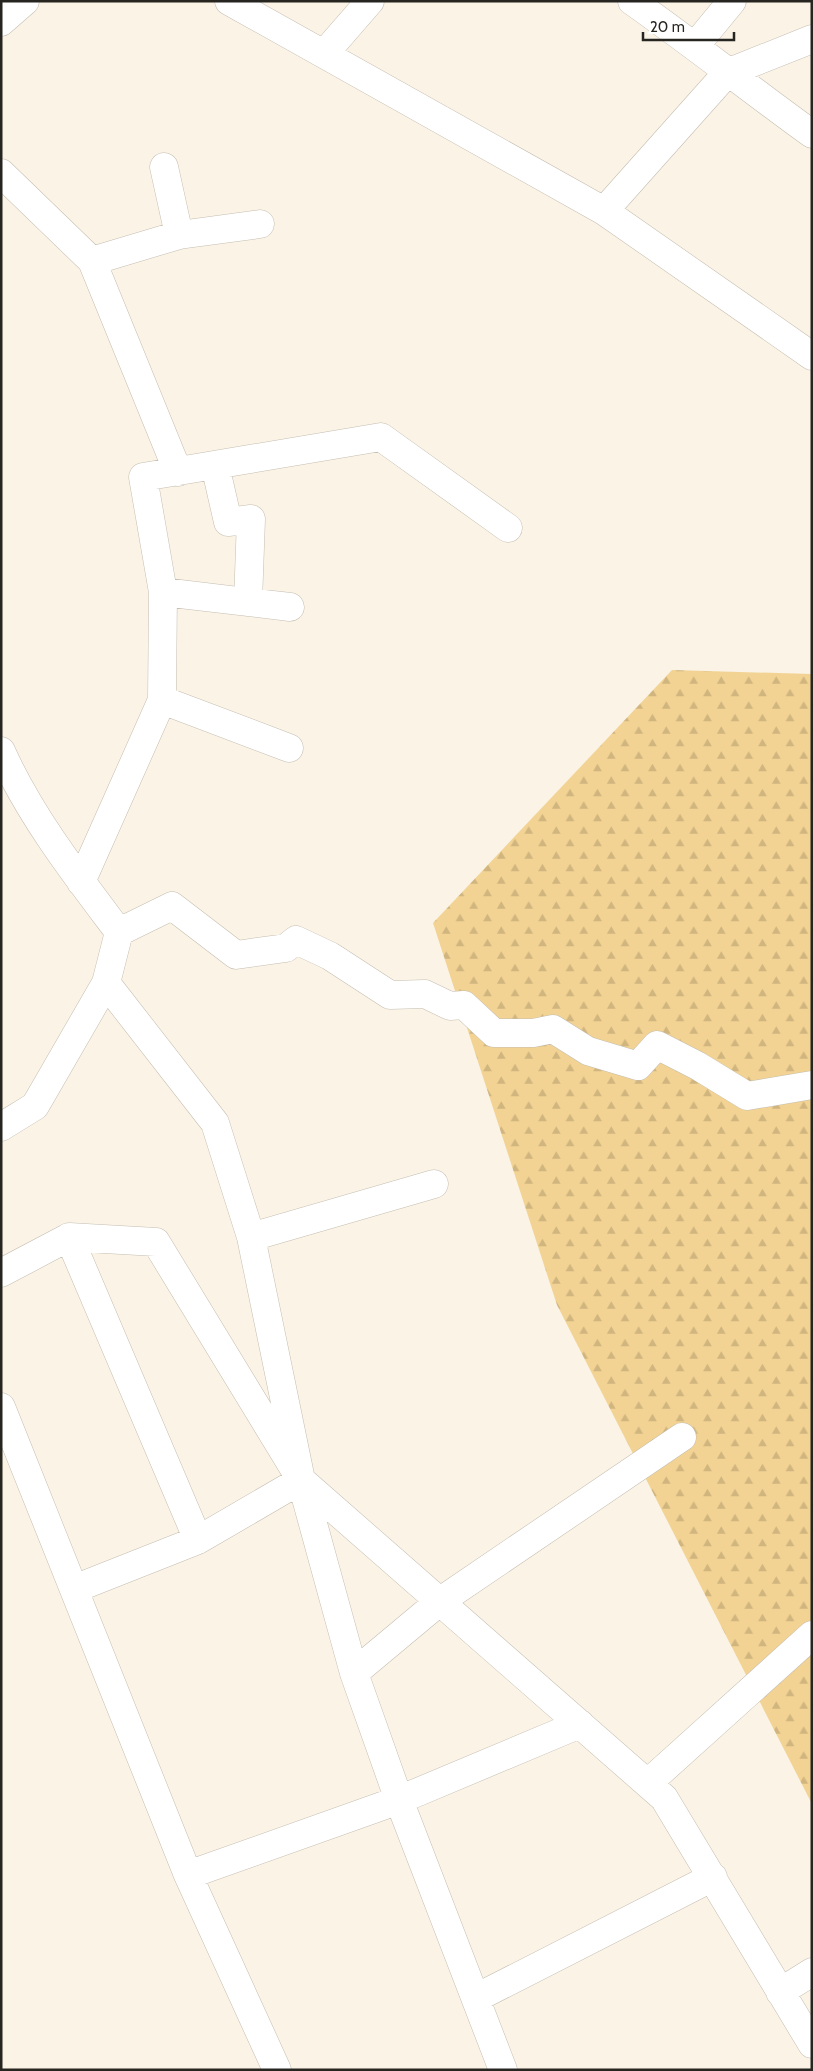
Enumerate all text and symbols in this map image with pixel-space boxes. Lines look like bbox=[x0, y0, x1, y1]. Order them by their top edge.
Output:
scale bar bbox=[643, 10, 734, 42]
text: 20 m bbox=[650, 18, 685, 36]

